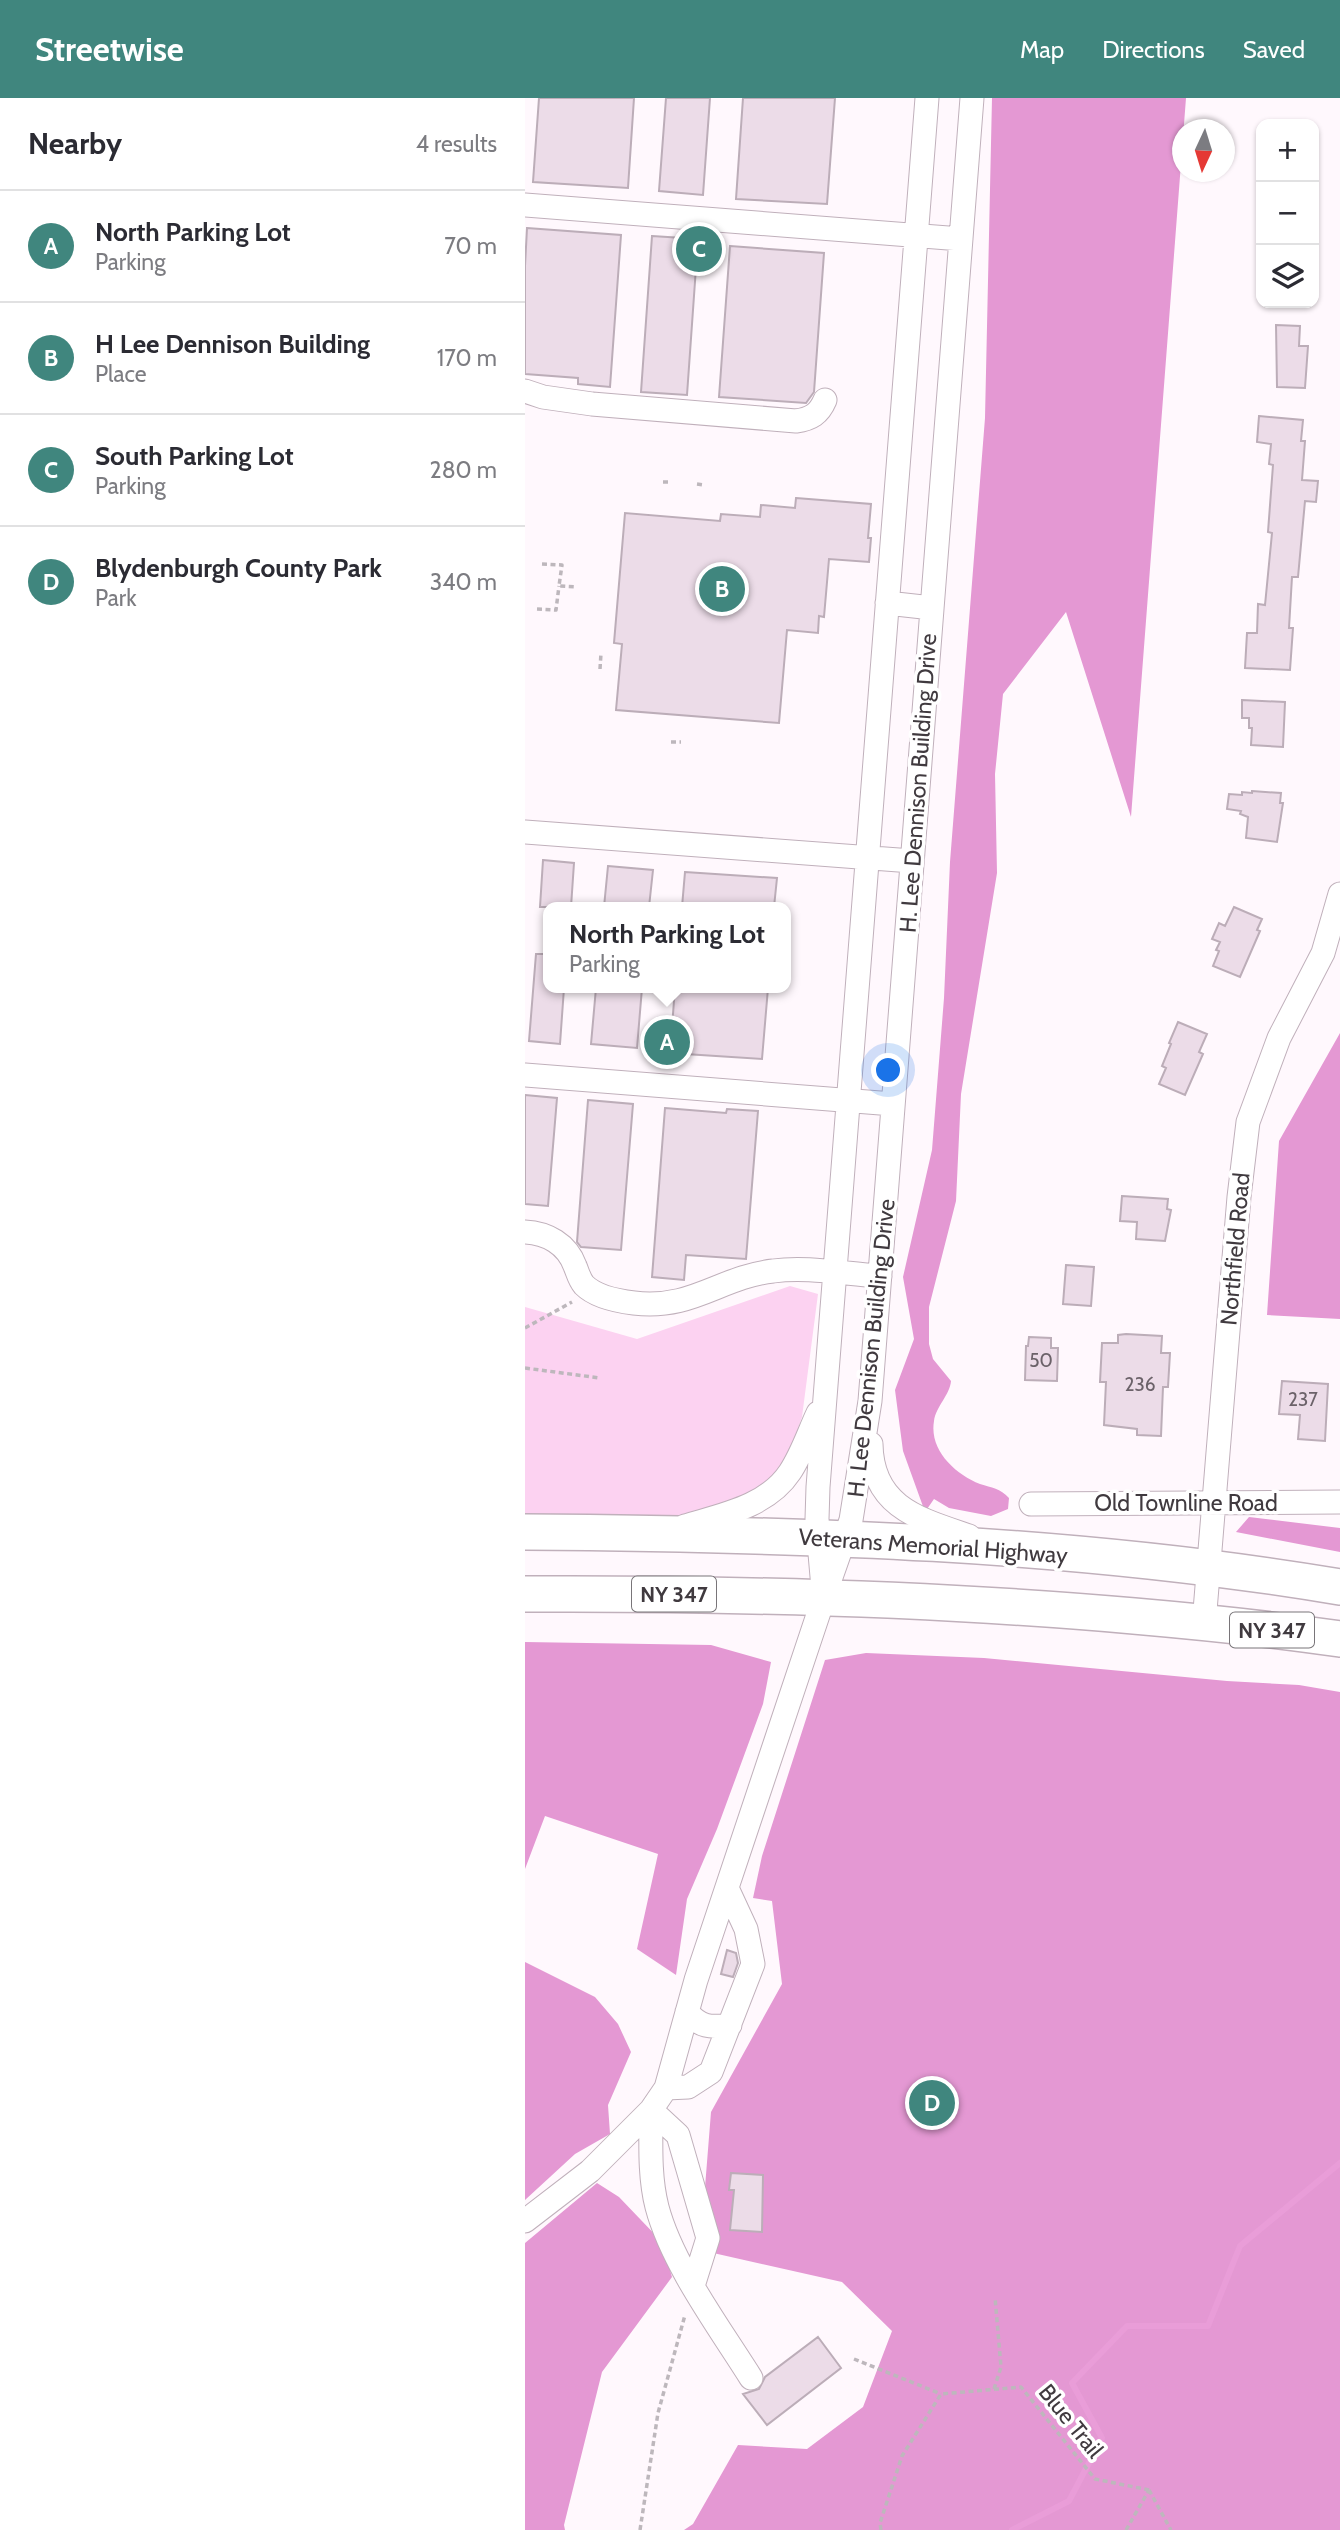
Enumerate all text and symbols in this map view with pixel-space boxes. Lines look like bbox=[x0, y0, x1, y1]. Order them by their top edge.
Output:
text: Streetwise bbox=[35, 29, 184, 69]
text: Map bbox=[1020, 35, 1064, 64]
text: Directions bbox=[1102, 35, 1205, 64]
text: Saved bbox=[1243, 35, 1305, 64]
north arrow bbox=[1172, 119, 1235, 182]
map controls bbox=[1256, 119, 1319, 308]
button: + bbox=[1256, 119, 1319, 182]
text: Nearby bbox=[28, 125, 122, 162]
text: 4 results bbox=[416, 130, 497, 158]
button: − bbox=[1256, 182, 1319, 245]
text: North Parking Lot bbox=[95, 216, 291, 248]
pin: C bbox=[676, 223, 722, 275]
text: A bbox=[44, 232, 58, 260]
text: 70 m bbox=[444, 232, 497, 260]
button: layers bbox=[1256, 245, 1319, 308]
text: Parking bbox=[95, 248, 166, 276]
text: H Lee Dennison Building bbox=[95, 328, 370, 360]
text: B bbox=[44, 344, 58, 372]
text: 170 m bbox=[437, 344, 497, 372]
text: Place bbox=[95, 360, 147, 388]
text: South Parking Lot bbox=[95, 440, 294, 472]
text: C bbox=[44, 456, 58, 484]
text: 280 m bbox=[430, 456, 497, 484]
text: Parking bbox=[95, 472, 166, 500]
text: Blydenburgh County Park bbox=[95, 552, 382, 584]
pin: B bbox=[699, 563, 745, 615]
text: D bbox=[43, 568, 59, 596]
text: 340 m bbox=[430, 568, 497, 596]
text: Park bbox=[95, 584, 136, 612]
street label: H. Lee Dennison Building Drive bbox=[894, 632, 942, 934]
popup bbox=[543, 902, 791, 993]
text: North Parking Lot bbox=[569, 918, 765, 950]
text: Parking bbox=[569, 950, 640, 978]
pin: A bbox=[644, 1016, 690, 1068]
your location bbox=[871, 1053, 905, 1087]
street label: Northfield Road bbox=[1214, 1171, 1256, 1327]
street label: H. Lee Dennison Building Drive bbox=[841, 1197, 901, 1499]
house number: 50 bbox=[1029, 1349, 1053, 1372]
house number: 236 bbox=[1124, 1373, 1156, 1396]
house number: 237 bbox=[1288, 1388, 1318, 1411]
street label: Old Townline Road bbox=[1094, 1489, 1278, 1517]
street label: Veterans Memorial Highway bbox=[797, 1523, 1069, 1569]
road number: NY 347 bbox=[632, 1576, 716, 1612]
road number: NY 347 bbox=[1230, 1612, 1314, 1648]
pin: D bbox=[909, 2077, 955, 2129]
street label: Blue Trail bbox=[1033, 2378, 1110, 2464]

